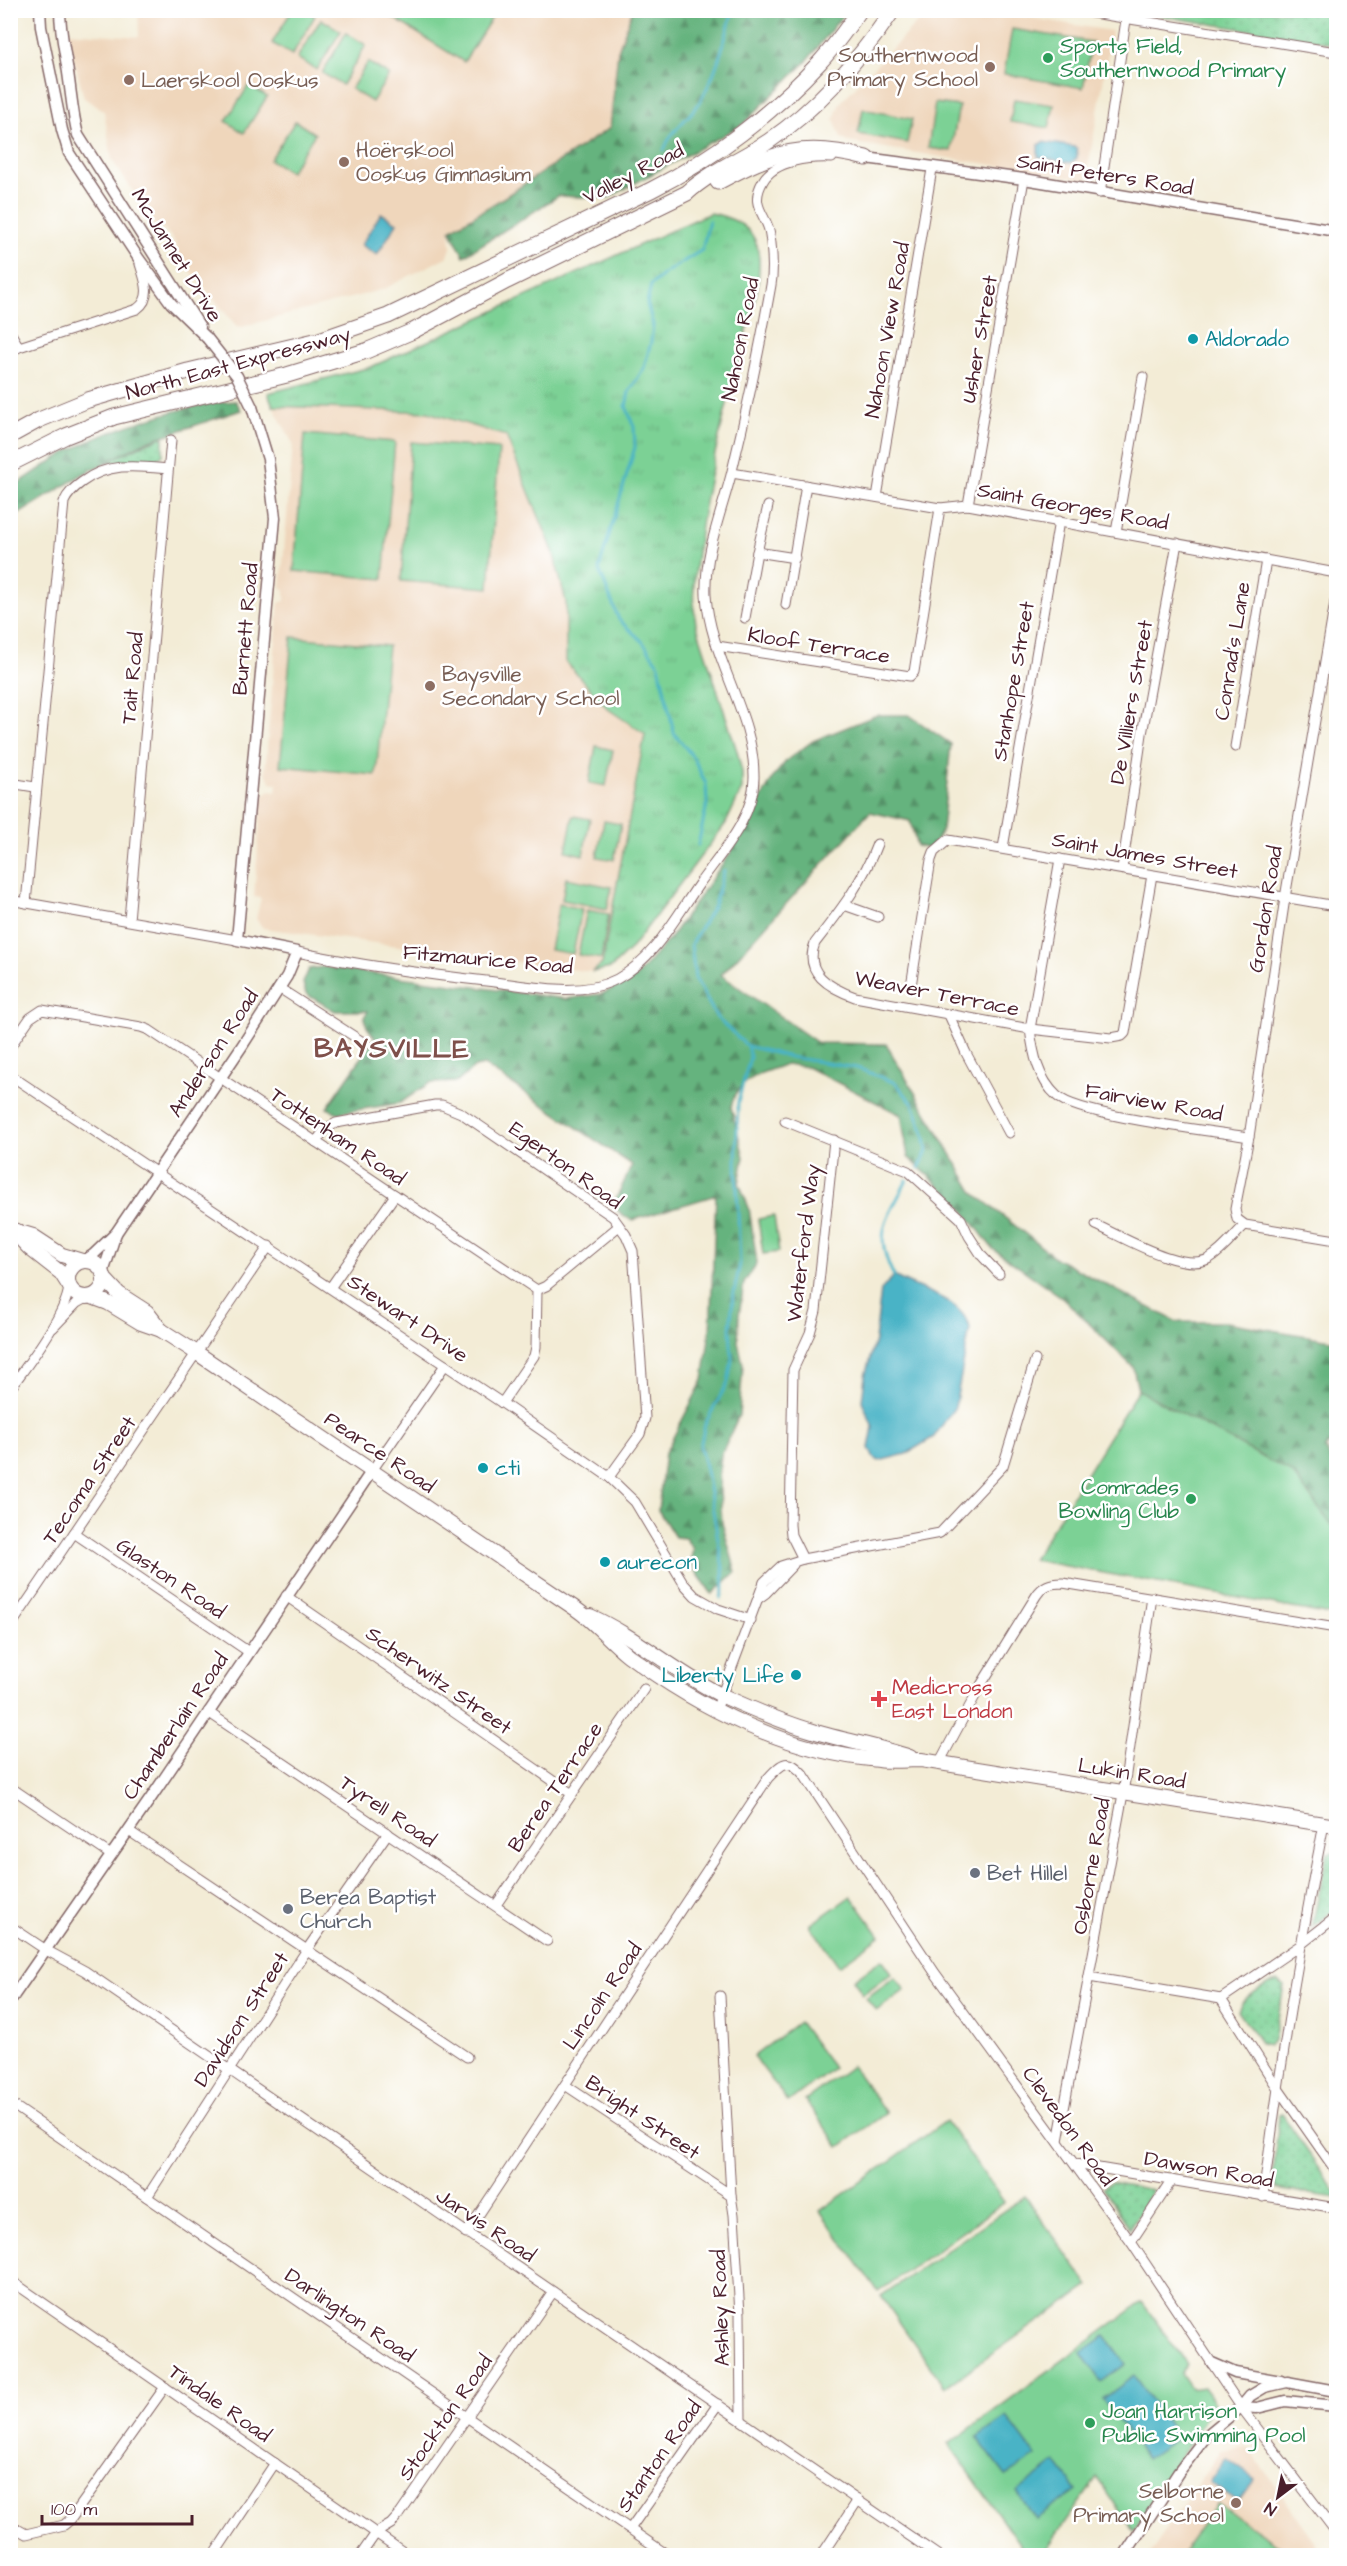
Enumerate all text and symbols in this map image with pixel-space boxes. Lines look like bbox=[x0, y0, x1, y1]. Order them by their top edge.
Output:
place label: Sports Field, Southernwood Primary bbox=[1060, 32, 1287, 87]
place label: Southernwood Primary School bbox=[827, 41, 978, 96]
marker: Sports Field, Southernwood Primary bbox=[1041, 51, 1055, 65]
marker: Southernwood Primary School bbox=[983, 60, 997, 74]
place label: Laerskool Ooskus bbox=[141, 66, 318, 95]
marker: Laerskool Ooskus bbox=[122, 73, 136, 87]
street label: Valley Road bbox=[578, 135, 690, 213]
place label: Hoërskool Ooskus Gimnasium bbox=[356, 136, 532, 189]
street label: Saint Peters Road bbox=[1015, 146, 1195, 203]
marker: Hoërskool Ooskus Gimnasium bbox=[337, 155, 351, 169]
street label: McJannet Drive bbox=[124, 183, 229, 328]
street label: Nahoon View Road bbox=[858, 240, 917, 420]
street label: Usher Street bbox=[954, 273, 1005, 405]
street label: Nahoon Road bbox=[714, 275, 767, 403]
street label: North East Expressway bbox=[123, 319, 355, 409]
place label: Aldorado bbox=[1205, 325, 1289, 354]
marker: Aldorado bbox=[1186, 332, 1200, 346]
street label: Saint Georges Road bbox=[975, 475, 1171, 540]
street label: Burnett Road bbox=[225, 561, 266, 696]
street label: Conrad's Lane bbox=[1207, 580, 1258, 722]
street label: Stanhope Street bbox=[985, 598, 1043, 763]
street label: De Villiers Street bbox=[1103, 617, 1160, 786]
street label: Kloof Terrace bbox=[746, 620, 892, 671]
street label: Tait Road bbox=[114, 631, 151, 725]
place label: Baysville Secondary School bbox=[442, 660, 620, 715]
marker: Baysville Secondary School bbox=[423, 679, 437, 693]
street label: Saint James Street bbox=[1050, 825, 1241, 886]
street label: Gordon Road bbox=[1241, 844, 1290, 974]
street label: Fitzmaurice Road bbox=[402, 938, 574, 981]
street label: Weaver Terrace bbox=[852, 963, 1022, 1024]
street label: Anderson Road bbox=[161, 983, 266, 1123]
district label: BAYSVILLE bbox=[314, 1030, 470, 1068]
street label: Fairview Road bbox=[1083, 1076, 1225, 1129]
street label: Tottenham Road bbox=[264, 1080, 411, 1193]
street label: Egerton Road bbox=[502, 1114, 628, 1218]
street label: Waterford Way bbox=[779, 1162, 830, 1324]
street label: Stewart Drive bbox=[342, 1267, 474, 1370]
street label: Pearce Road bbox=[318, 1405, 441, 1500]
street label: Tecoma Street bbox=[36, 1410, 144, 1550]
place label: cti bbox=[495, 1454, 520, 1483]
marker: cti bbox=[476, 1461, 490, 1475]
place label: Comrades Bowling Club bbox=[1058, 1473, 1179, 1528]
marker: Comrades Bowling Club bbox=[1184, 1492, 1198, 1506]
street label: Glaston Road bbox=[110, 1531, 231, 1626]
place label: aurecon bbox=[617, 1548, 697, 1577]
marker: aurecon bbox=[598, 1555, 612, 1569]
street label: Scherwitz Street bbox=[360, 1619, 518, 1742]
street label: Chamberlain Road bbox=[115, 1647, 235, 1805]
place label: Liberty Life bbox=[662, 1661, 784, 1692]
marker: Liberty Life bbox=[789, 1668, 803, 1682]
place label: Medicross East London bbox=[892, 1673, 1012, 1726]
marker: Medicross East London bbox=[870, 1690, 888, 1708]
street label: Berea Terrace bbox=[501, 1716, 610, 1858]
street label: Lukin Road bbox=[1076, 1751, 1188, 1796]
street label: Tyrell Road bbox=[333, 1768, 442, 1856]
street label: Osborne Road bbox=[1065, 1795, 1118, 1937]
place label: Bet Hillel bbox=[987, 1859, 1067, 1888]
marker: Bet Hillel bbox=[968, 1866, 982, 1880]
place label: Berea Baptist Church bbox=[300, 1883, 437, 1936]
marker: Berea Baptist Church bbox=[281, 1902, 295, 1916]
street label: Lincoln Road bbox=[556, 1937, 649, 2056]
street label: Davidson Street bbox=[187, 1946, 296, 2092]
street label: Clevedon Road bbox=[1015, 2061, 1122, 2192]
street label: Bright Street bbox=[579, 2068, 706, 2168]
street label: Dawson Road bbox=[1142, 2144, 1276, 2195]
street label: Jarvis Road bbox=[430, 2181, 542, 2270]
street label: Ashley Road bbox=[704, 2249, 739, 2367]
street label: Darlington Road bbox=[278, 2261, 421, 2371]
street label: Stockton Road bbox=[391, 2348, 500, 2486]
street label: Tindale Road bbox=[162, 2357, 277, 2450]
street label: Stanton Road bbox=[610, 2394, 709, 2518]
place label: Joan Harrison Public Swimming Pool bbox=[1102, 2397, 1306, 2452]
marker: Joan Harrison Public Swimming Pool bbox=[1083, 2416, 1097, 2430]
north arrow bbox=[1248, 2467, 1308, 2527]
place label: Selborne Primary School bbox=[1073, 2477, 1224, 2532]
scale bar bbox=[42, 2488, 192, 2526]
marker: Selborne Primary School bbox=[1229, 2496, 1243, 2510]
text: 100 m bbox=[51, 2497, 97, 2522]
text: N bbox=[1260, 2497, 1281, 2521]

